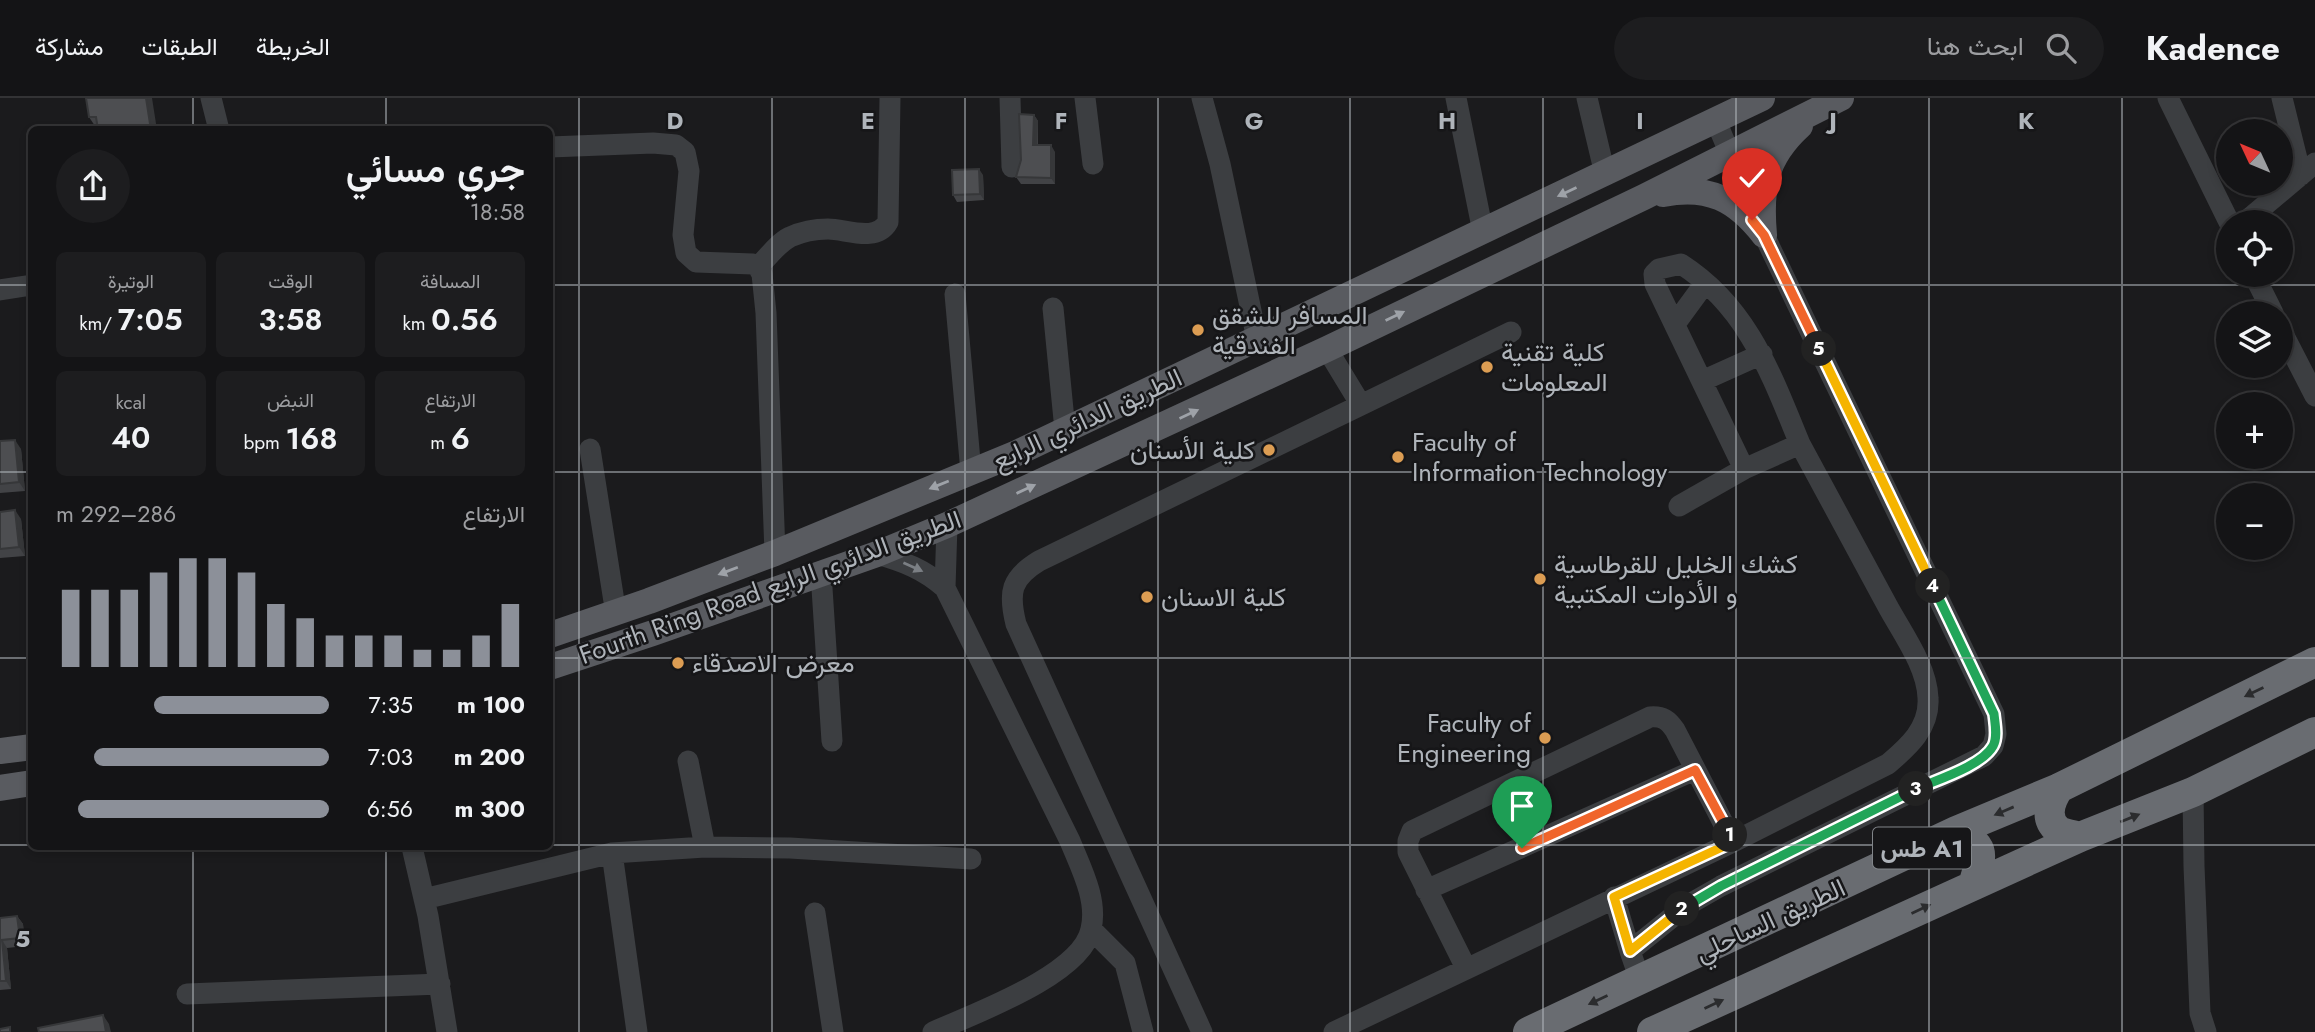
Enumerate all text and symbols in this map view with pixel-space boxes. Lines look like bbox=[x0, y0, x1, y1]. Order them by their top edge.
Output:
search box bbox=[1614, 17, 2104, 80]
text: Kadence bbox=[2146, 25, 2280, 72]
text: ابحث هنا bbox=[1927, 27, 2024, 65]
text: مشاركة bbox=[35, 29, 103, 64]
text: الطبقات bbox=[141, 29, 218, 64]
text: الخريطة bbox=[256, 29, 330, 64]
icon: search bbox=[2042, 29, 2080, 67]
text: D bbox=[667, 104, 684, 138]
text: E bbox=[861, 104, 875, 138]
text: F bbox=[1055, 104, 1067, 138]
text: G bbox=[1245, 104, 1263, 138]
text: H bbox=[1438, 104, 1456, 138]
text: I bbox=[1636, 104, 1644, 138]
text: J bbox=[1825, 104, 1837, 138]
text: K bbox=[2018, 104, 2035, 138]
north arrow bbox=[2216, 119, 2292, 196]
map controls bbox=[2216, 119, 2293, 560]
text: جري مسائي bbox=[346, 141, 525, 196]
pin bbox=[1722, 148, 1782, 220]
button: share bbox=[56, 149, 130, 223]
icon: check bbox=[1733, 159, 1771, 197]
one-way arrow bbox=[1557, 186, 1577, 198]
text: 18:58 bbox=[470, 195, 525, 229]
button: locate bbox=[2216, 210, 2293, 287]
text: الوتيرة bbox=[108, 268, 154, 295]
text: الوقت bbox=[268, 268, 313, 295]
text: المسافة bbox=[420, 268, 480, 295]
place label: المسافر للشقق الفندقية bbox=[1212, 296, 1367, 364]
text: 7:05 bbox=[118, 298, 183, 341]
text: 3:58 bbox=[258, 298, 323, 341]
text: 0.56 bbox=[431, 298, 498, 341]
button: layers bbox=[2216, 301, 2293, 378]
text: /km bbox=[79, 310, 118, 337]
text: km bbox=[402, 310, 431, 337]
one-way arrow bbox=[1385, 310, 1405, 322]
marker: المسافر للشقق الفندقية bbox=[1190, 322, 1206, 338]
pin: 5 bbox=[1801, 331, 1836, 366]
place label: كلية تقنية المعلومات bbox=[1501, 333, 1608, 401]
text: 5 bbox=[1812, 335, 1825, 362]
street label: الطريق الدائري الرابع bbox=[986, 358, 1189, 481]
marker: كلية تقنية المعلومات bbox=[1479, 359, 1495, 375]
text: النبض bbox=[267, 387, 314, 414]
text: الارتفاع bbox=[424, 387, 476, 414]
text: kcal bbox=[116, 389, 146, 416]
button: + bbox=[2216, 392, 2293, 469]
one-way arrow bbox=[1179, 408, 1199, 420]
text: 40 bbox=[111, 416, 150, 459]
text: 168 bbox=[286, 417, 338, 460]
text: 6 bbox=[451, 417, 470, 460]
place label: Faculty of Information Technology bbox=[1412, 423, 1668, 491]
text: bpm bbox=[243, 429, 286, 456]
text: m bbox=[430, 429, 451, 456]
place label: كلية الأسنان bbox=[1130, 431, 1255, 469]
marker: كلية الأسنان bbox=[1261, 442, 1277, 458]
marker: Faculty of Information Technology bbox=[1390, 449, 1406, 465]
one-way arrow bbox=[929, 479, 949, 491]
one-way arrow bbox=[1016, 483, 1036, 495]
button: − bbox=[2216, 483, 2293, 560]
text: 286–292 m bbox=[56, 497, 176, 531]
text: الارتفاع bbox=[463, 497, 525, 531]
street label: Fourth Ring Road الطريق الدائري الرابع bbox=[574, 500, 967, 676]
place label: كشك الخليل للقرطاسية و الأدوات المكتبية bbox=[1554, 545, 1798, 613]
one-way arrow bbox=[903, 561, 924, 572]
one-way arrow bbox=[718, 565, 739, 576]
pin: 4 bbox=[1916, 568, 1951, 603]
marker: كشك الخليل للقرطاسية و الأدوات المكتبية bbox=[1532, 571, 1548, 587]
text: 4 bbox=[1926, 572, 1939, 599]
place label: كلية الاسنان bbox=[1161, 578, 1286, 616]
marker: كلية الاسنان bbox=[1139, 589, 1155, 605]
place label: معرض الاصدقاء bbox=[692, 644, 855, 682]
marker: معرض الاصدقاء bbox=[670, 655, 686, 671]
one-way arrow bbox=[2244, 686, 2264, 697]
text: 7:35 bbox=[368, 688, 413, 722]
text: 100 m bbox=[457, 688, 525, 722]
place label: Faculty of Engineering bbox=[1397, 704, 1532, 772]
marker: Faculty of Engineering bbox=[1537, 730, 1553, 746]
text: 7:03 bbox=[368, 740, 413, 774]
text: 200 m bbox=[454, 740, 525, 774]
pin: 3 bbox=[1898, 772, 1934, 806]
text: 3 bbox=[1910, 775, 1921, 802]
pin bbox=[1492, 776, 1552, 848]
icon: arrive bbox=[1503, 787, 1541, 825]
text: 6:56 bbox=[367, 792, 413, 826]
text: 300 m bbox=[454, 792, 525, 826]
one-way arrow bbox=[1994, 806, 2015, 817]
one-way arrow bbox=[2119, 812, 2140, 823]
pin: 1 bbox=[1712, 818, 1748, 852]
text: 1 bbox=[1725, 821, 1734, 848]
road number: طس A1 bbox=[1873, 828, 1971, 868]
street label: الطريق الساحلي bbox=[1689, 869, 1852, 973]
pin: 2 bbox=[1664, 892, 1700, 926]
text: 2 bbox=[1675, 895, 1688, 922]
one-way arrow bbox=[1911, 903, 1931, 915]
text: 5 bbox=[16, 922, 30, 956]
one-way arrow bbox=[1588, 994, 1608, 1005]
one-way arrow bbox=[1704, 998, 1725, 1009]

